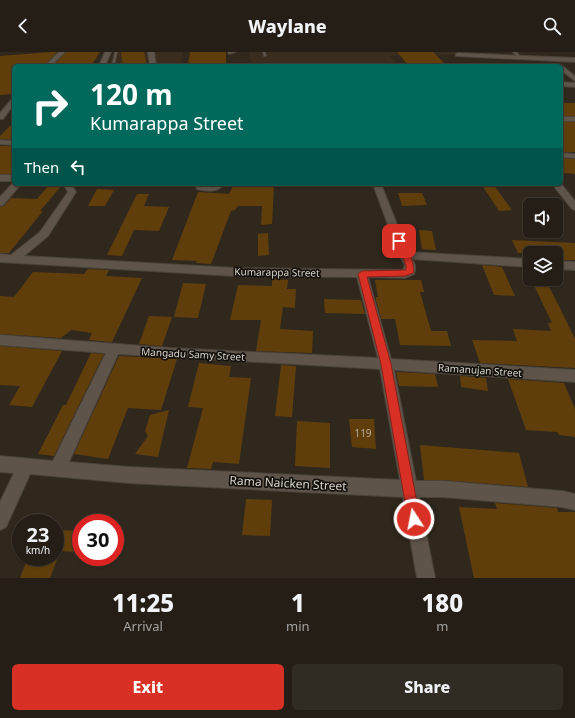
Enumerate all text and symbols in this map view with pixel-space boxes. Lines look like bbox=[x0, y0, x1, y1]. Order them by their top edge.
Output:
text: Waylane bbox=[248, 14, 327, 38]
icon: back bbox=[12, 15, 34, 37]
icon: search bbox=[541, 15, 563, 37]
text: 120 m bbox=[90, 75, 173, 113]
icon: right bbox=[24, 80, 76, 132]
text: Kumarappa Street bbox=[90, 111, 244, 135]
icon: left bbox=[67, 156, 89, 178]
text: Then bbox=[24, 157, 59, 177]
map controls bbox=[523, 198, 563, 286]
button: sound bbox=[523, 198, 563, 238]
pin bbox=[382, 224, 416, 258]
icon: arrive bbox=[388, 230, 410, 252]
button: layers bbox=[523, 246, 563, 286]
street label: Kumarappa Street bbox=[234, 264, 320, 280]
street label: Mangadu Samy Street bbox=[141, 344, 245, 364]
street label: Ramanujan Street bbox=[438, 360, 523, 380]
house number: 119 bbox=[354, 426, 372, 440]
street label: Rama Naicken Street bbox=[229, 471, 348, 495]
position arrow bbox=[393, 498, 435, 540]
speed limit sign: 30 bbox=[72, 514, 124, 566]
text: 23 bbox=[27, 521, 49, 548]
text: km/h bbox=[26, 543, 50, 557]
text: 11:25 bbox=[112, 586, 174, 619]
text: 1 bbox=[291, 586, 305, 619]
text: 180 bbox=[422, 586, 463, 619]
text: Arrival bbox=[123, 617, 163, 635]
text: min bbox=[286, 617, 310, 635]
text: m bbox=[436, 617, 448, 635]
button: Exit bbox=[12, 664, 284, 710]
button: Share bbox=[292, 664, 563, 710]

